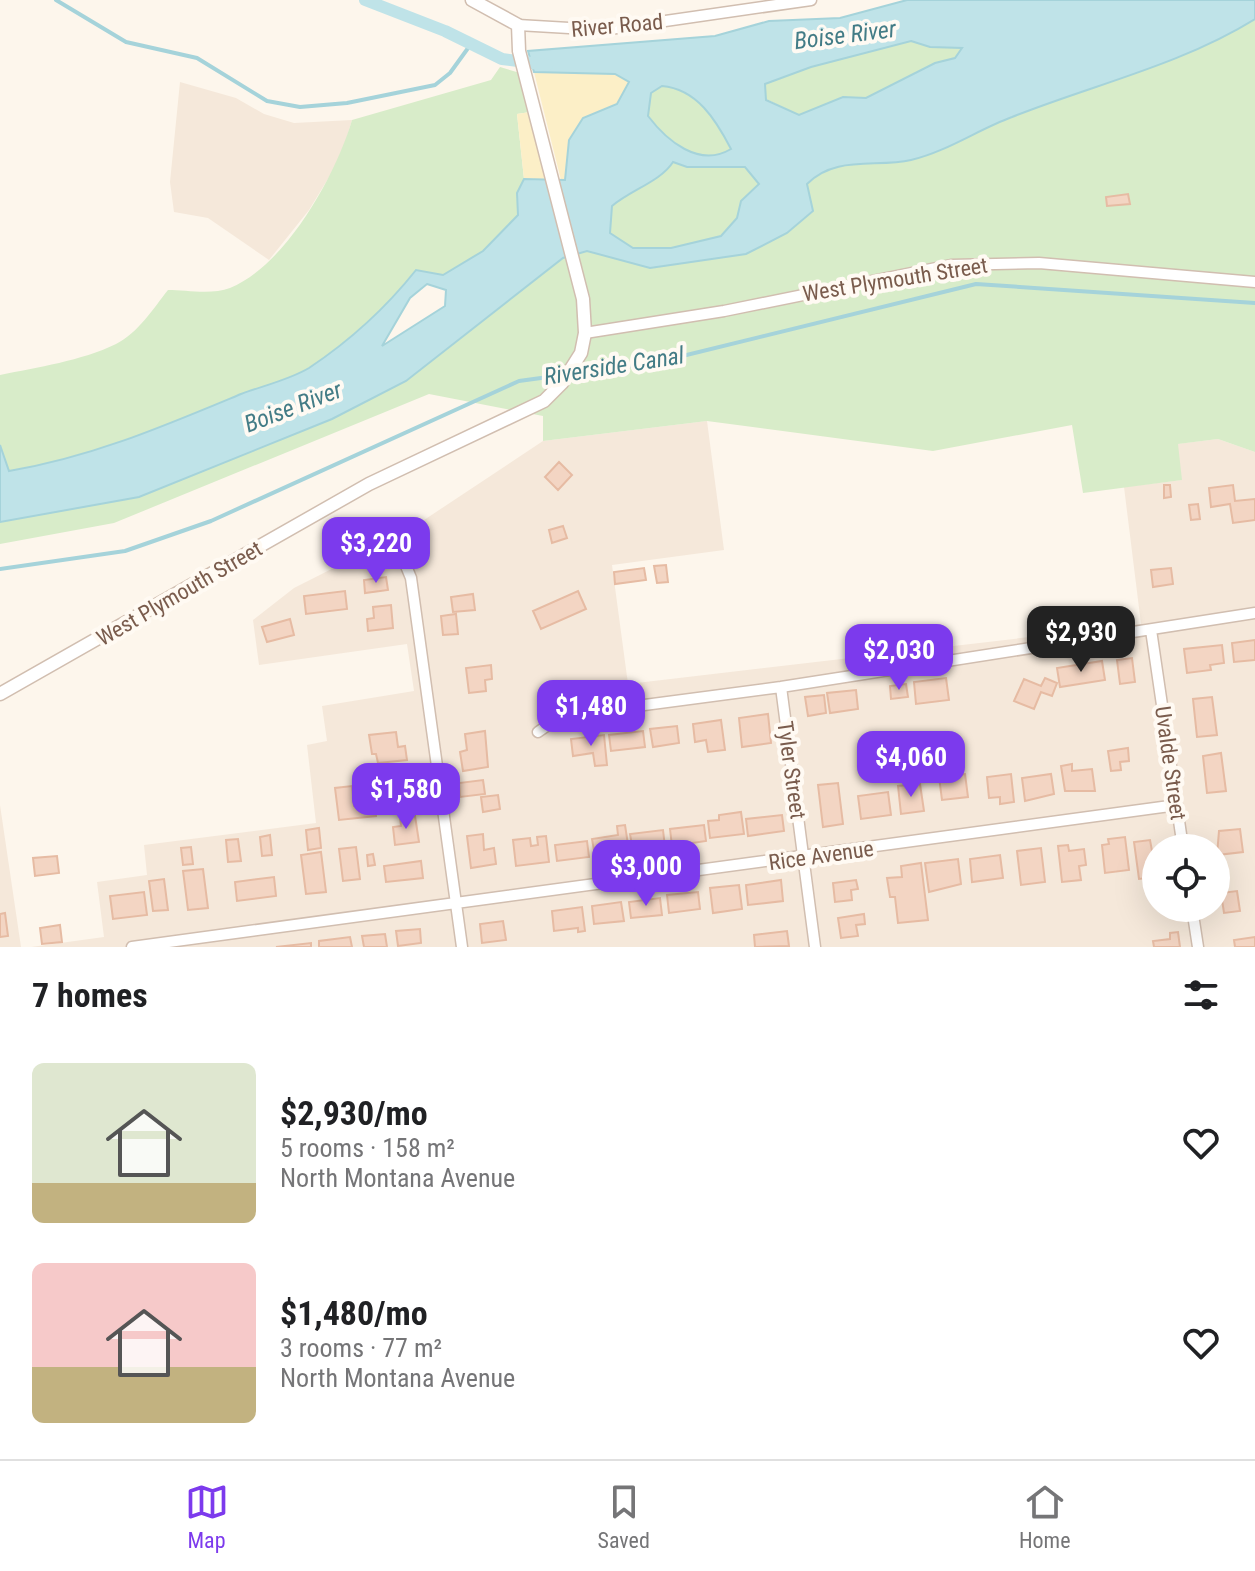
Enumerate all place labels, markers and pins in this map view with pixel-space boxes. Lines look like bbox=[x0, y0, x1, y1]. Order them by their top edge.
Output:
pin: $3,220 bbox=[311, 517, 441, 585]
pin: $2,930 bbox=[1016, 606, 1146, 674]
pin: $2,030 bbox=[834, 624, 964, 692]
pin: $1,480 bbox=[526, 680, 656, 748]
pin: $4,060 bbox=[846, 731, 976, 799]
pin: $1,580 bbox=[341, 763, 471, 831]
pin: $3,000 bbox=[581, 840, 711, 908]

